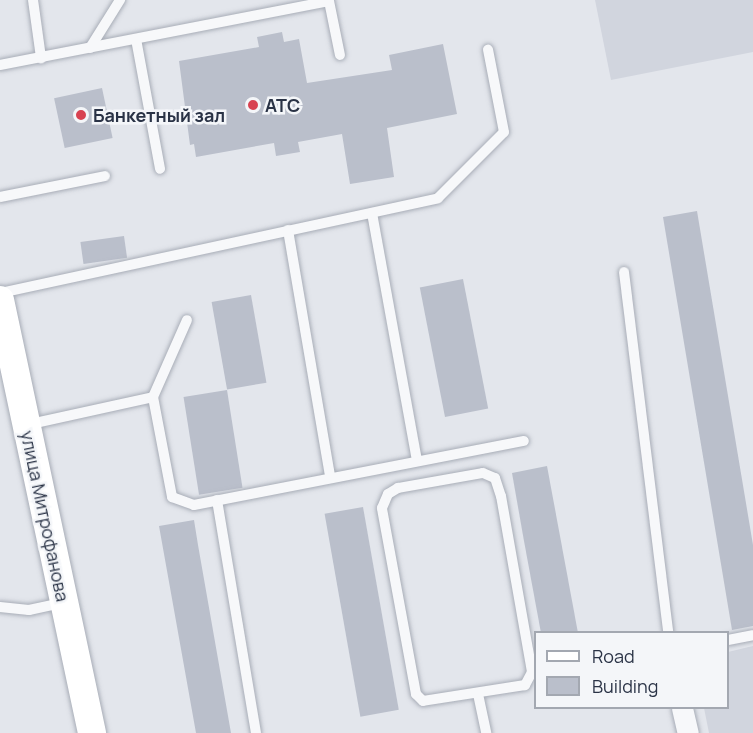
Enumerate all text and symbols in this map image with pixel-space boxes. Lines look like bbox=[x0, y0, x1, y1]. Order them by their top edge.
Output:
place label: АТС bbox=[265, 94, 300, 116]
marker: АТС bbox=[246, 98, 260, 112]
place label: Банкетный зал bbox=[93, 104, 225, 126]
marker: Банкетный зал bbox=[74, 108, 88, 122]
street label: улица Митрофанова bbox=[16, 429, 74, 603]
legend bbox=[534, 631, 729, 709]
text: Road bbox=[592, 644, 635, 668]
text: Building bbox=[592, 674, 658, 698]

